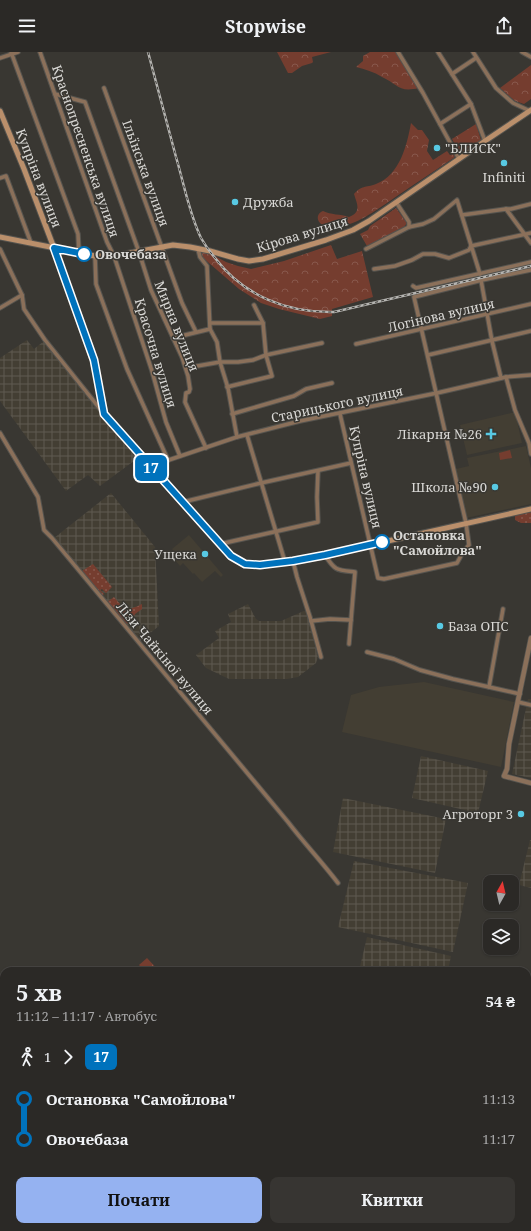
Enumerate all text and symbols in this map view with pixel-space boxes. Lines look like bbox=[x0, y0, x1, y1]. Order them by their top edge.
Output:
text: Stopwise bbox=[225, 14, 306, 38]
icon: menu bbox=[16, 15, 38, 37]
icon: share bbox=[493, 15, 515, 37]
street label: Краснопресненська вулиця bbox=[48, 62, 124, 240]
street label: Ільїнська вулиця bbox=[118, 117, 174, 229]
street label: Купріна вулиця bbox=[12, 126, 66, 230]
place label: "БЛИСК" bbox=[445, 139, 501, 157]
marker: "БЛИСК" bbox=[432, 143, 442, 153]
marker: Infiniti bbox=[499, 158, 509, 168]
place label: Infiniti bbox=[482, 168, 526, 186]
place label: Дружба bbox=[243, 193, 294, 211]
marker: Дружба bbox=[230, 197, 240, 207]
street label: Кірова вулиця bbox=[254, 212, 350, 256]
place label: Овочебаза bbox=[95, 245, 167, 263]
marker: Овочебаза bbox=[76, 246, 92, 262]
street label: Мирна вулиця bbox=[151, 278, 203, 374]
street label: Логінова вулиця bbox=[386, 294, 496, 336]
street label: Красочна вулиця bbox=[131, 296, 181, 410]
street label: Старицького вулиця bbox=[269, 381, 405, 427]
street label: Купріна вулиця bbox=[345, 424, 387, 530]
place label: Лікарня №26 bbox=[397, 425, 482, 443]
marker: Лікарня №26 bbox=[485, 428, 497, 440]
line badge: 17 bbox=[133, 455, 169, 481]
text: 17 bbox=[143, 458, 159, 477]
place label: Школа №90 bbox=[411, 478, 487, 496]
marker: Школа №90 bbox=[490, 482, 500, 492]
place label: Остановка "Самойлова" bbox=[393, 526, 482, 559]
marker: Остановка "Самойлова" bbox=[374, 534, 390, 550]
place label: Ущека bbox=[154, 545, 197, 563]
marker: Ущека bbox=[200, 549, 210, 559]
street label: Лізи Чайкіної вулиця bbox=[112, 598, 218, 718]
place label: База ОПС bbox=[448, 617, 508, 635]
marker: База ОПС bbox=[435, 621, 445, 631]
place label: Агроторг 3 bbox=[442, 805, 513, 823]
marker: Агроторг 3 bbox=[516, 809, 526, 819]
north arrow bbox=[483, 875, 519, 911]
map controls bbox=[483, 875, 519, 955]
button: layers bbox=[483, 919, 519, 955]
text: 5 хв bbox=[16, 977, 62, 1007]
text: 54 ₴ bbox=[485, 991, 515, 1011]
text: 11:12 – 11:17 · Автобус bbox=[16, 1007, 157, 1025]
icon: walk bbox=[16, 1046, 38, 1068]
icon: forward bbox=[57, 1046, 79, 1068]
text: 17 bbox=[93, 1047, 109, 1066]
text: 1 bbox=[44, 1048, 51, 1066]
text: Остановка "Самойлова" bbox=[46, 1089, 236, 1109]
text: 11:13 bbox=[482, 1090, 515, 1108]
text: Овочебаза bbox=[46, 1129, 129, 1149]
text: 11:17 bbox=[482, 1130, 515, 1148]
button: Почати bbox=[16, 1177, 262, 1223]
button: Квитки bbox=[270, 1177, 515, 1223]

